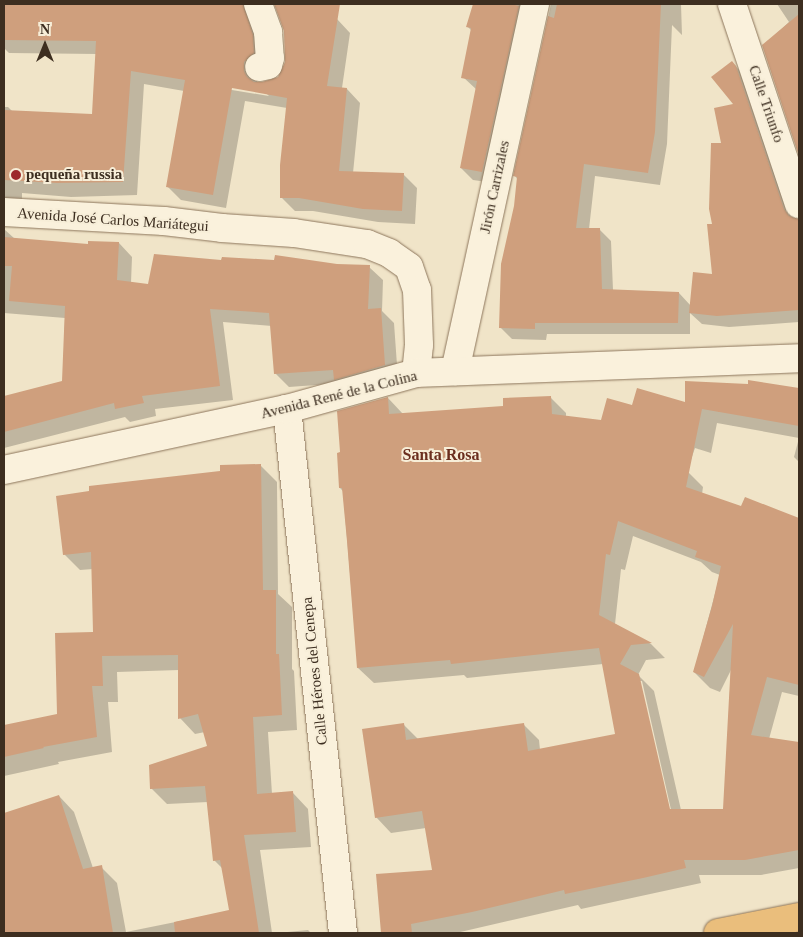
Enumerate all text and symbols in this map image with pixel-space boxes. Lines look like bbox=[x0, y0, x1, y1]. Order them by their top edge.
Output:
north arrow bbox=[20, 20, 70, 70]
text: N bbox=[40, 22, 50, 37]
street label: Calle Triunfo bbox=[744, 63, 788, 145]
street label: Jirón Carrizales bbox=[476, 139, 514, 235]
place label: pequeña russia bbox=[26, 166, 122, 184]
marker: pequeña russia bbox=[10, 169, 22, 181]
street label: Avenida José Carlos Mariátegui bbox=[17, 204, 209, 236]
street label: Avenida René de la Colina bbox=[259, 367, 419, 423]
district label: Santa Rosa bbox=[403, 445, 479, 465]
street label: Calle Héroes del Cenepa bbox=[298, 596, 332, 746]

